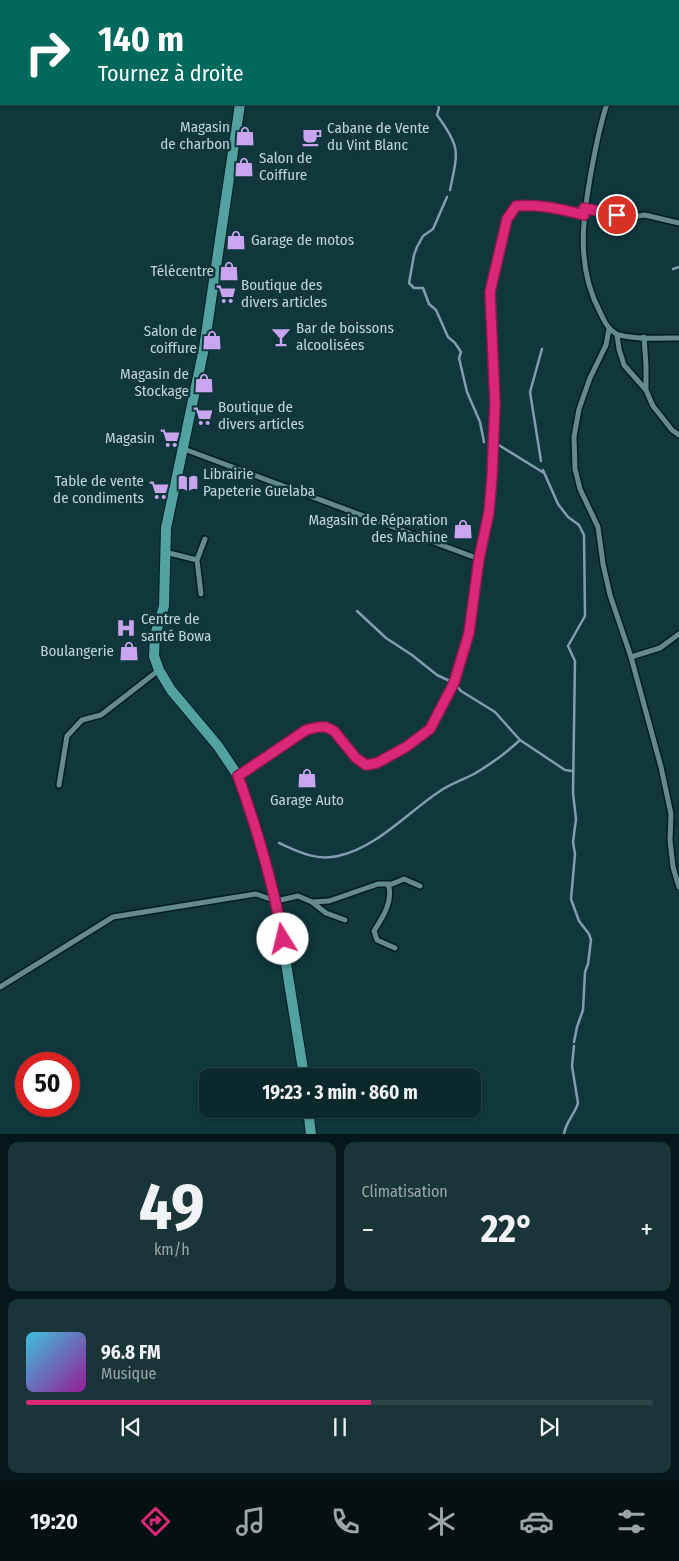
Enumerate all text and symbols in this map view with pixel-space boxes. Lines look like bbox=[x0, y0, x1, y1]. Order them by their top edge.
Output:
text: 140 m bbox=[98, 18, 184, 60]
icon: right bbox=[15, 20, 80, 85]
text: Tournez à droite bbox=[98, 60, 244, 87]
place label: Magasin de charbon bbox=[160, 118, 230, 153]
place label: Cabane de Vente du Vint Blanc bbox=[327, 119, 430, 154]
shop icon: Magasin de charbon bbox=[234, 125, 256, 147]
cafe icon: Cabane de Vente du Vint Blanc bbox=[301, 126, 323, 148]
place label: Salon de Coiffure bbox=[259, 149, 312, 184]
shop icon: Salon de Coiffure bbox=[233, 156, 255, 178]
pin bbox=[596, 194, 638, 236]
icon: arrive bbox=[603, 201, 631, 229]
shop icon: Garage de motos bbox=[225, 229, 247, 251]
place label: Garage de motos bbox=[251, 231, 354, 249]
shop icon: Télécentre bbox=[218, 260, 240, 282]
place label: Télécentre bbox=[151, 262, 214, 280]
place label: Boutique des divers articles bbox=[241, 276, 327, 311]
supermarket icon: Boutique des divers articles bbox=[215, 283, 237, 305]
place label: Bar de boissons alcoolisées bbox=[296, 319, 394, 354]
place label: Salon de coiffure bbox=[144, 322, 197, 357]
bar icon: Bar de boissons alcoolisées bbox=[270, 326, 292, 348]
shop icon: Salon de coiffure bbox=[201, 329, 223, 351]
place label: Magasin de Stockage bbox=[120, 365, 189, 400]
shop icon: Magasin de Stockage bbox=[193, 372, 215, 394]
place label: Boutique de divers articles bbox=[218, 398, 304, 433]
supermarket icon: Boutique de divers articles bbox=[192, 405, 214, 427]
supermarket icon: Magasin bbox=[159, 427, 181, 449]
place label: Magasin bbox=[105, 429, 155, 447]
place label: Librairie Papeterie Guelaba bbox=[203, 465, 315, 500]
place label: Table de vente de condiments bbox=[53, 472, 144, 507]
library icon: Librairie Papeterie Guelaba bbox=[177, 472, 199, 494]
supermarket icon: Table de vente de condiments bbox=[148, 479, 170, 501]
place label: Magasin de Réparation des Machine bbox=[308, 511, 448, 546]
shop icon: Magasin de Réparation des Machine bbox=[452, 518, 474, 540]
place label: Centre de santé Bowa bbox=[141, 610, 211, 645]
hospital icon: Centre de santé Bowa bbox=[115, 617, 137, 639]
shop icon: Boulangerie bbox=[118, 640, 140, 662]
place label: Boulangerie bbox=[40, 642, 114, 660]
shop icon: Garage Auto bbox=[296, 767, 318, 789]
place label: Garage Auto bbox=[270, 791, 344, 809]
position arrow bbox=[256, 912, 308, 964]
speed limit sign: 50 bbox=[15, 1052, 80, 1117]
text: 19:23 · 3 min · 860 m bbox=[262, 1081, 418, 1104]
text: 49 bbox=[139, 1168, 205, 1246]
text: Climatisation bbox=[362, 1182, 448, 1201]
text: 22° bbox=[481, 1206, 534, 1252]
text: − bbox=[362, 1213, 374, 1246]
text: + bbox=[640, 1213, 653, 1246]
text: km/h bbox=[154, 1240, 190, 1259]
text: 96.8 FM bbox=[101, 1341, 161, 1364]
text: Musique bbox=[101, 1364, 156, 1383]
icon: previous bbox=[117, 1413, 145, 1441]
icon: pause bbox=[326, 1413, 354, 1441]
icon: next bbox=[535, 1413, 563, 1441]
icon: directions bbox=[138, 1504, 173, 1539]
icon: music bbox=[233, 1504, 268, 1539]
icon: phone bbox=[328, 1504, 363, 1539]
icon: climate bbox=[424, 1504, 459, 1539]
icon: car bbox=[519, 1504, 554, 1539]
icon: filters bbox=[614, 1504, 649, 1539]
text: 19:20 bbox=[30, 1508, 78, 1535]

